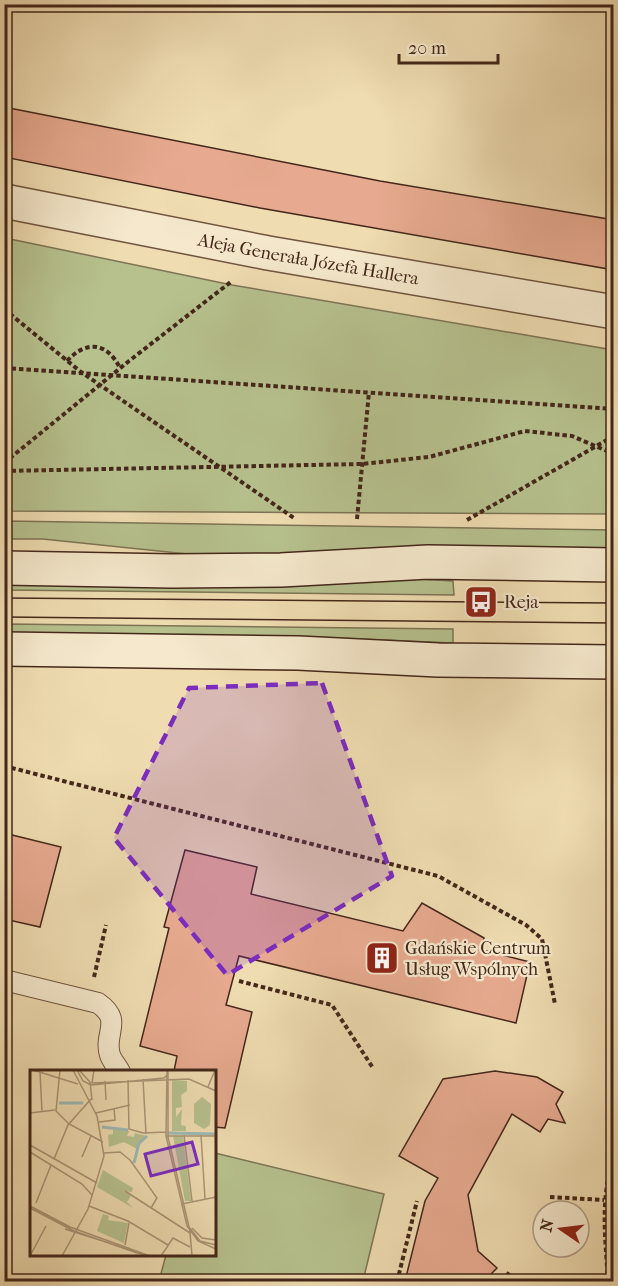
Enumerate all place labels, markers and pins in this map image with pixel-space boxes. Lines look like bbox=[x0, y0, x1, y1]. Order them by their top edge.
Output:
bus stop icon: Reja bbox=[463, 584, 499, 620]
place label: Reja bbox=[504, 592, 539, 613]
place label: Gdańskie Centrum Usług Wspólnych bbox=[405, 938, 551, 980]
building icon: Gdańskie Centrum Usług Wspólnych bbox=[364, 940, 400, 976]

